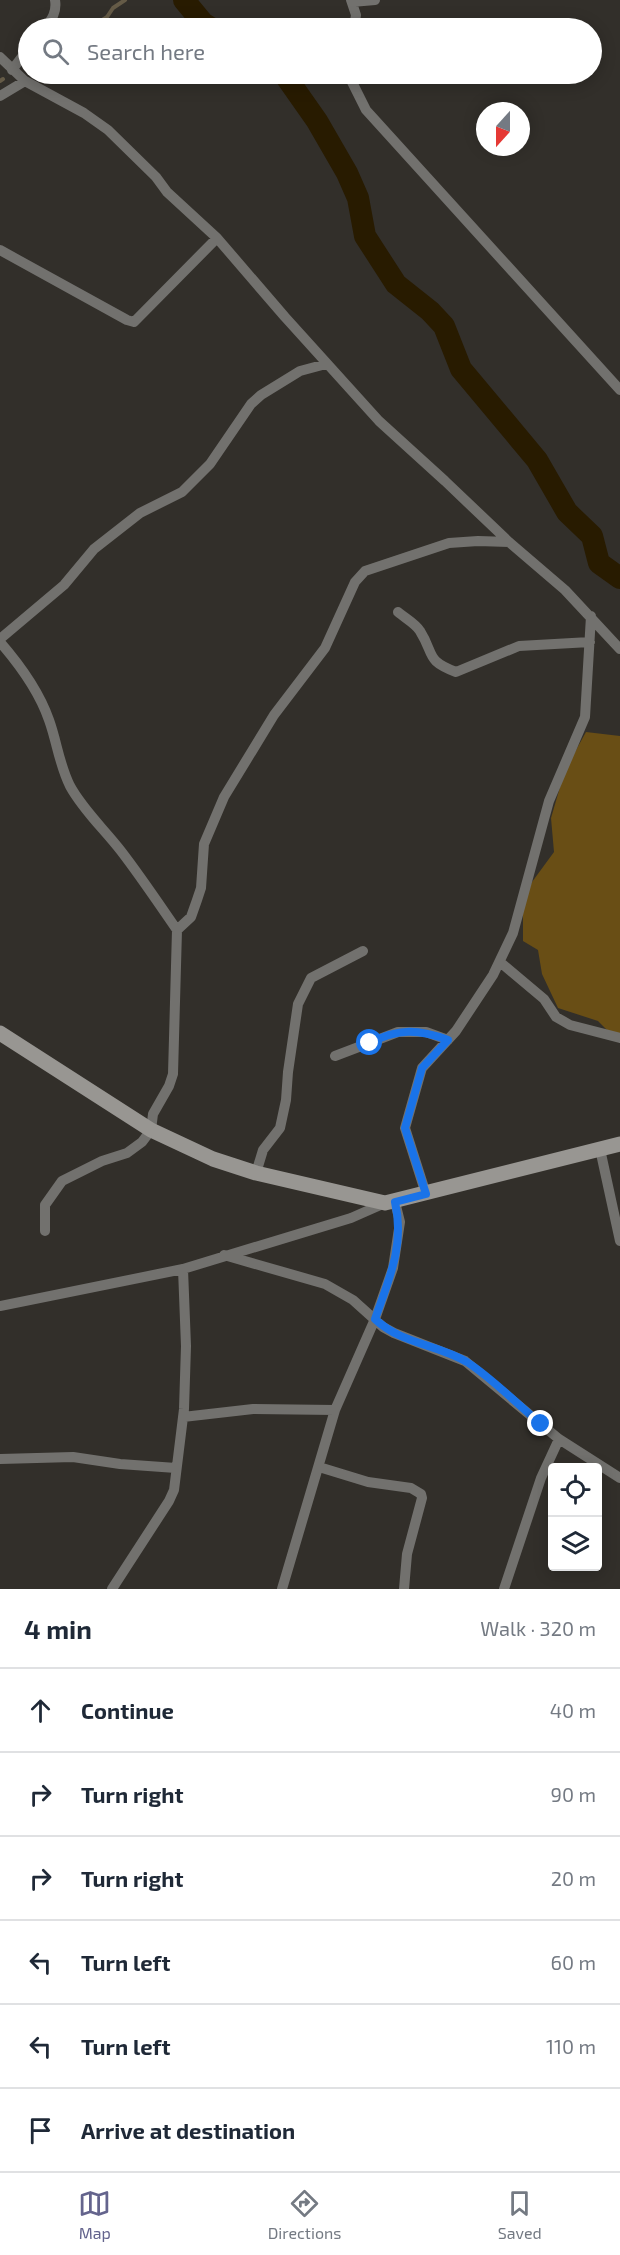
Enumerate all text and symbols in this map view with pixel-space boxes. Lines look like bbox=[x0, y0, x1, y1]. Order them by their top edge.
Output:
search box bbox=[18, 18, 602, 84]
icon: search bbox=[39, 35, 72, 68]
text: Search here bbox=[87, 38, 205, 64]
north arrow bbox=[476, 102, 530, 156]
route start bbox=[356, 1029, 382, 1055]
route end bbox=[527, 1410, 553, 1436]
map controls bbox=[548, 1463, 602, 1571]
button: locate bbox=[548, 1463, 602, 1517]
button: layers bbox=[548, 1517, 602, 1571]
text: 4 min bbox=[24, 1613, 92, 1644]
text: Walk · 320 m bbox=[480, 1616, 596, 1640]
icon: ahead bbox=[24, 1694, 57, 1727]
text: Continue bbox=[81, 1697, 174, 1723]
text: 40 m bbox=[550, 1698, 596, 1722]
icon: right bbox=[24, 1778, 57, 1811]
text: Turn right bbox=[81, 1781, 183, 1807]
text: 90 m bbox=[551, 1782, 596, 1806]
icon: right bbox=[24, 1862, 57, 1895]
text: Turn right bbox=[81, 1865, 183, 1891]
text: 20 m bbox=[551, 1866, 596, 1890]
icon: left bbox=[24, 1946, 57, 1979]
text: Turn left bbox=[81, 1949, 170, 1975]
text: 60 m bbox=[551, 1950, 596, 1974]
icon: left bbox=[24, 2030, 57, 2063]
text: Turn left bbox=[81, 2033, 170, 2059]
text: 110 m bbox=[546, 2034, 596, 2058]
icon: arrive bbox=[24, 2114, 57, 2147]
text: Arrive at destination bbox=[81, 2117, 295, 2143]
tab: Map bbox=[78, 2187, 111, 2242]
tab: Directions bbox=[268, 2187, 341, 2242]
tab: Saved bbox=[498, 2187, 542, 2242]

